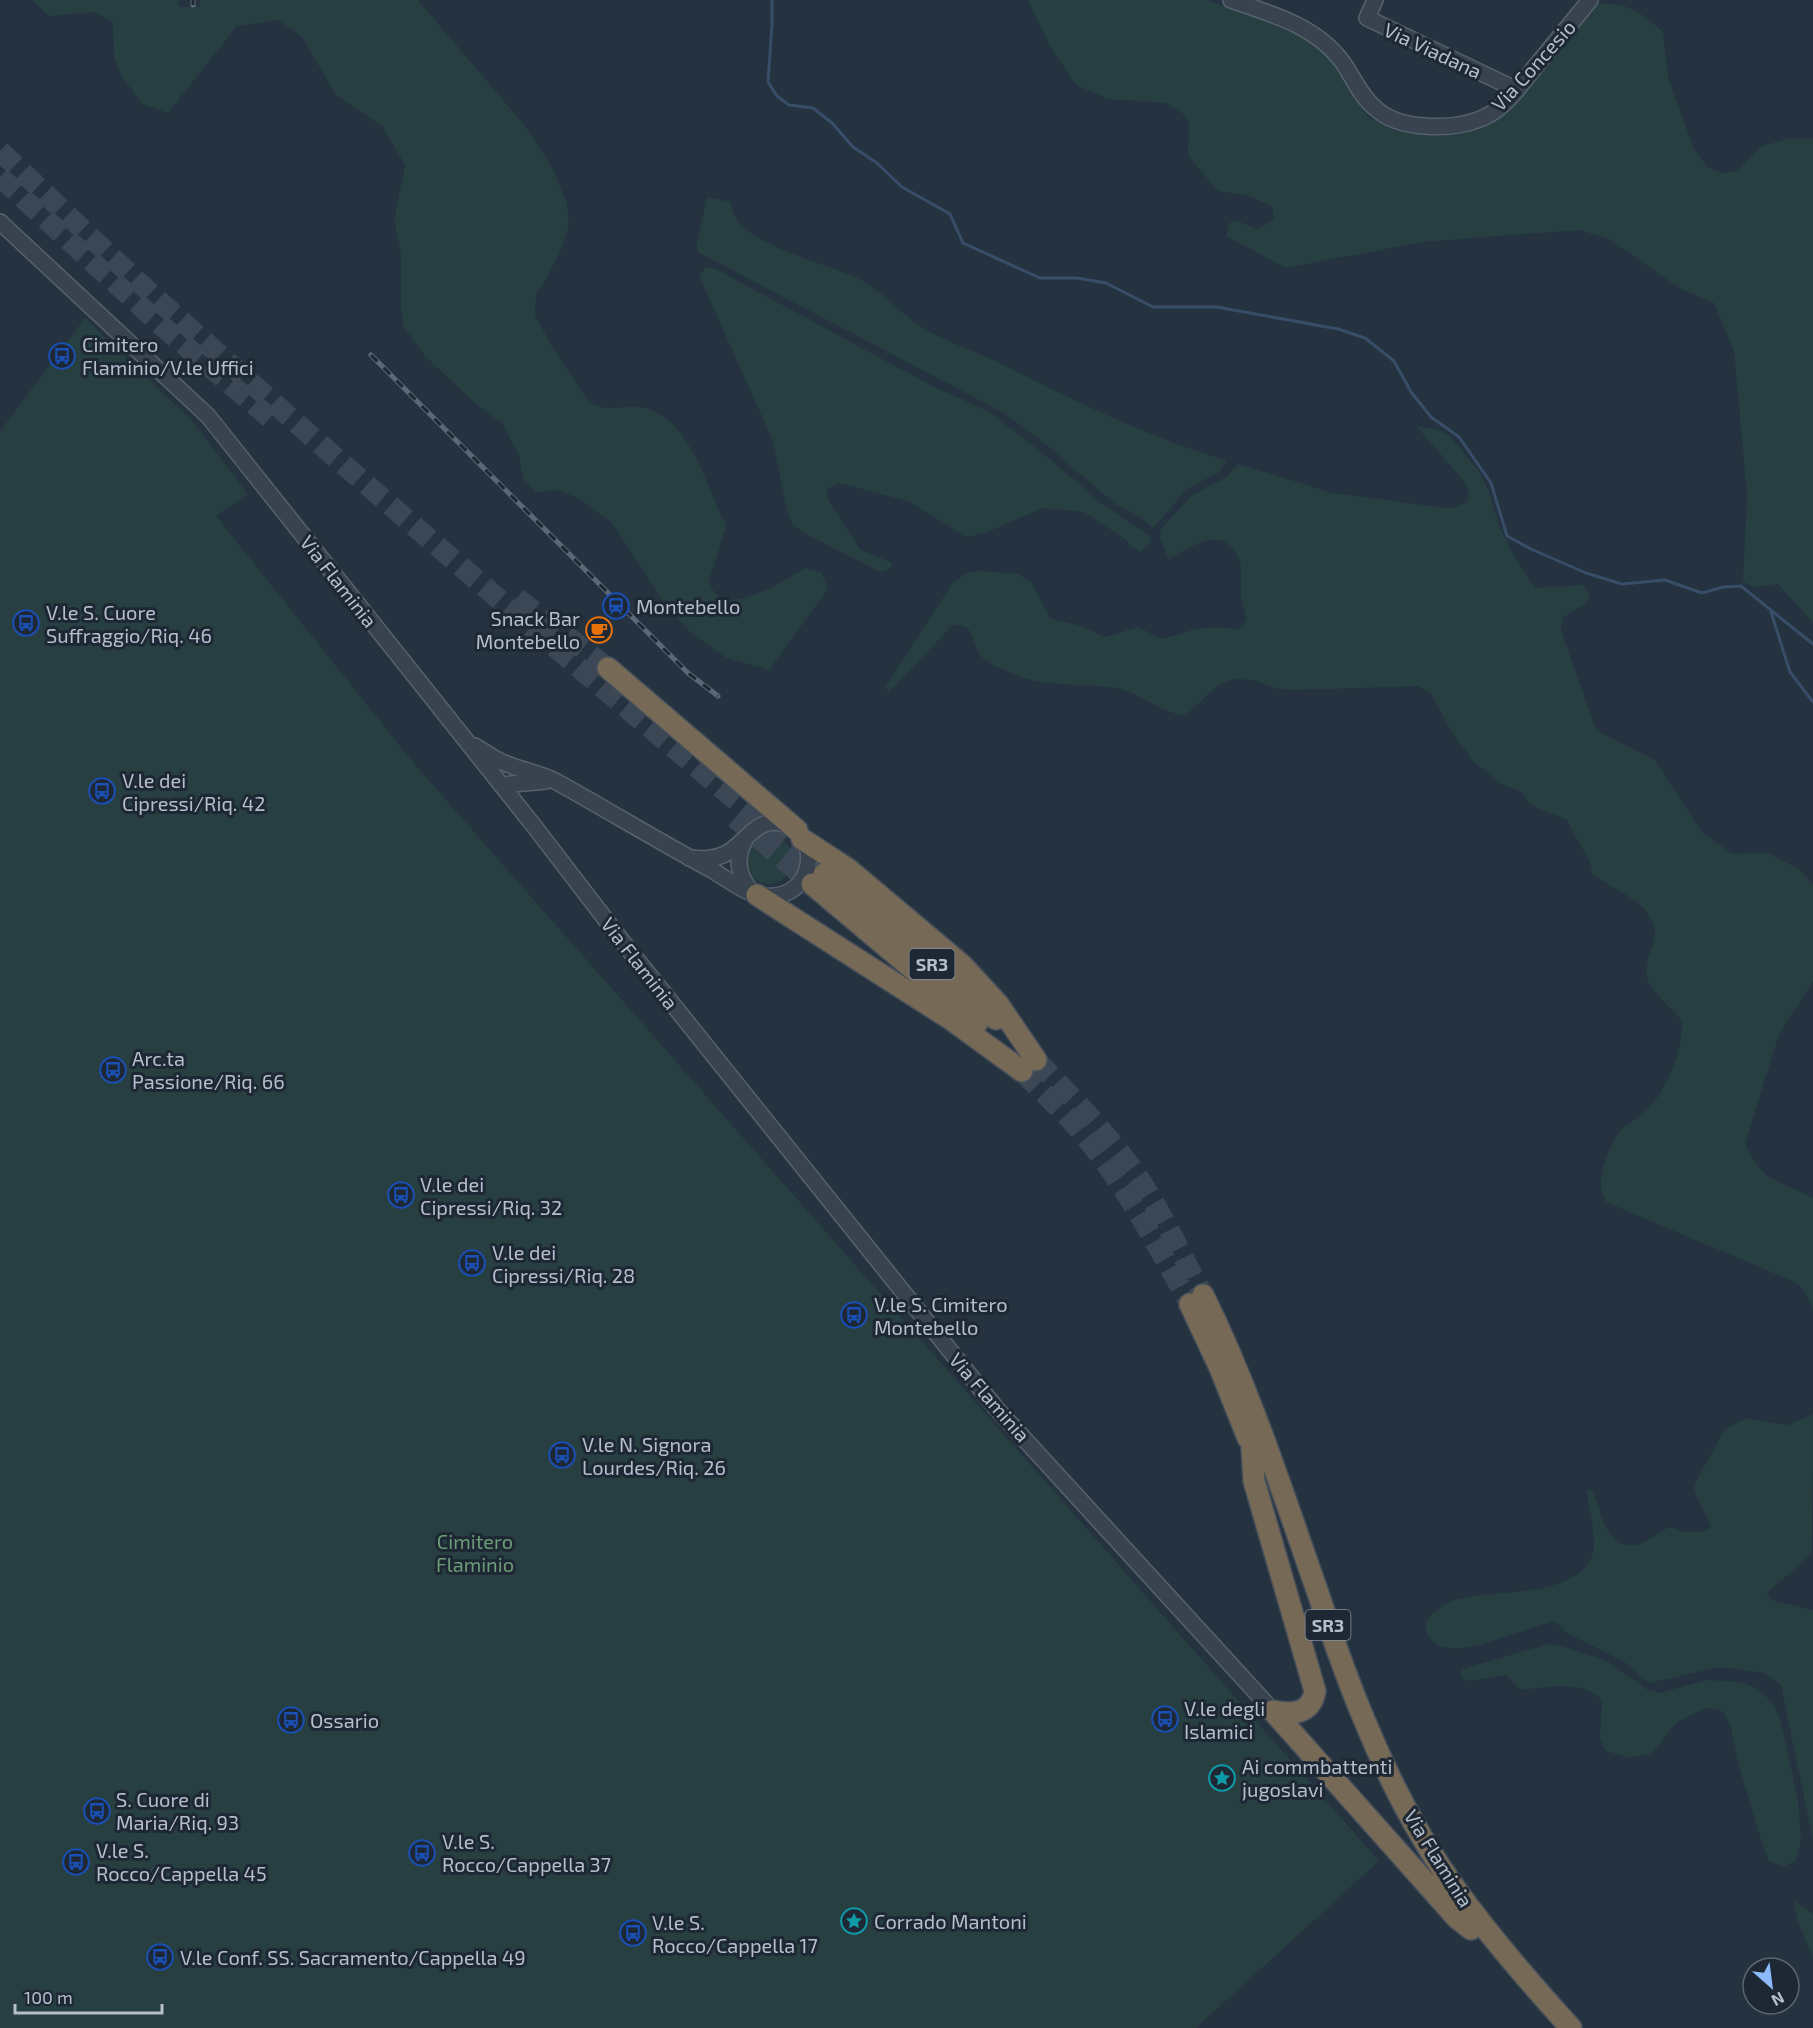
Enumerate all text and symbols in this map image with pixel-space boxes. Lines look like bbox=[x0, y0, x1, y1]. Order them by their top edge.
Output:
street label: Via Concesio bbox=[1486, 15, 1580, 115]
street label: Via Viadana bbox=[1380, 17, 1486, 83]
place label: Cimitero Flaminio/V.le Uffici bbox=[82, 332, 254, 379]
bus stop icon: Cimitero Flaminio/V.le Uffici bbox=[47, 341, 77, 371]
street label: Via Flaminia bbox=[296, 530, 382, 632]
station icon: Montebello bbox=[601, 591, 631, 621]
place label: Montebello bbox=[636, 594, 740, 618]
place label: V.le S. Cuore Suffraggio/Riq. 46 bbox=[46, 600, 212, 647]
place label: Snack Bar Montebello bbox=[476, 606, 580, 653]
bus stop icon: V.le S. Cuore Suffraggio/Riq. 46 bbox=[11, 608, 41, 638]
cafe icon: Snack Bar Montebello bbox=[584, 615, 614, 645]
place label: V.le dei Cipressi/Riq. 42 bbox=[122, 768, 265, 815]
bus stop icon: V.le dei Cipressi/Riq. 42 bbox=[87, 776, 117, 806]
street label: Via Flaminia bbox=[597, 912, 683, 1014]
road number: SR3 bbox=[910, 949, 954, 979]
place label: Arc.ta Passione/Riq. 66 bbox=[132, 1046, 285, 1093]
bus stop icon: Arc.ta Passione/Riq. 66 bbox=[98, 1055, 128, 1085]
place label: V.le dei Cipressi/Riq. 32 bbox=[420, 1172, 562, 1219]
bus stop icon: V.le dei Cipressi/Riq. 32 bbox=[386, 1180, 416, 1210]
place label: V.le dei Cipressi/Riq. 28 bbox=[492, 1240, 635, 1287]
bus stop icon: V.le dei Cipressi/Riq. 28 bbox=[457, 1248, 487, 1278]
place label: V.le S. Cimitero Montebello bbox=[874, 1292, 1008, 1339]
bus stop icon: V.le S. Cimitero Montebello bbox=[839, 1300, 869, 1330]
street label: Via Flaminia bbox=[945, 1347, 1035, 1447]
place label: V.le N. Signora Lourdes/Riq. 26 bbox=[582, 1432, 726, 1479]
bus stop icon: V.le N. Signora Lourdes/Riq. 26 bbox=[547, 1440, 577, 1470]
park label: Cimitero Flaminio bbox=[436, 1529, 514, 1576]
road number: SR3 bbox=[1306, 1610, 1350, 1640]
place label: V.le degli Islamici bbox=[1184, 1696, 1265, 1743]
bus stop icon: V.le degli Islamici bbox=[1150, 1704, 1180, 1734]
bus stop icon: Ossario bbox=[276, 1705, 306, 1735]
place label: Ossario bbox=[310, 1708, 379, 1732]
place label: Ai commbattenti jugoslavi bbox=[1242, 1754, 1392, 1801]
place icon: Ai commbattenti jugoslavi bbox=[1207, 1763, 1237, 1793]
place label: S. Cuore di Maria/Riq. 93 bbox=[116, 1787, 239, 1834]
bus stop icon: S. Cuore di Maria/Riq. 93 bbox=[82, 1796, 112, 1826]
street label: Via Flaminia bbox=[1400, 1805, 1478, 1911]
place label: V.le S. Rocco/Cappella 37 bbox=[442, 1829, 611, 1876]
place label: V.le S. Rocco/Cappella 45 bbox=[96, 1838, 267, 1885]
bus stop icon: V.le S. Rocco/Cappella 37 bbox=[407, 1838, 437, 1868]
bus stop icon: V.le S. Rocco/Cappella 45 bbox=[61, 1847, 91, 1877]
place icon: Corrado Mantoni bbox=[839, 1906, 869, 1936]
place label: Corrado Mantoni bbox=[874, 1909, 1027, 1933]
place label: V.le S. Rocco/Cappella 17 bbox=[652, 1910, 818, 1957]
bus stop icon: V.le S. Rocco/Cappella 17 bbox=[618, 1918, 648, 1948]
bus stop icon: V.le Conf. SS. Sacramento/Cappella 49 bbox=[145, 1942, 175, 1972]
place label: V.le Conf. SS. Sacramento/Cappella 49 bbox=[180, 1945, 526, 1969]
north arrow bbox=[1741, 1956, 1801, 2016]
scale bar bbox=[15, 1977, 162, 2015]
text: 100 m bbox=[24, 1986, 73, 2008]
text: N bbox=[1769, 1989, 1788, 2011]

